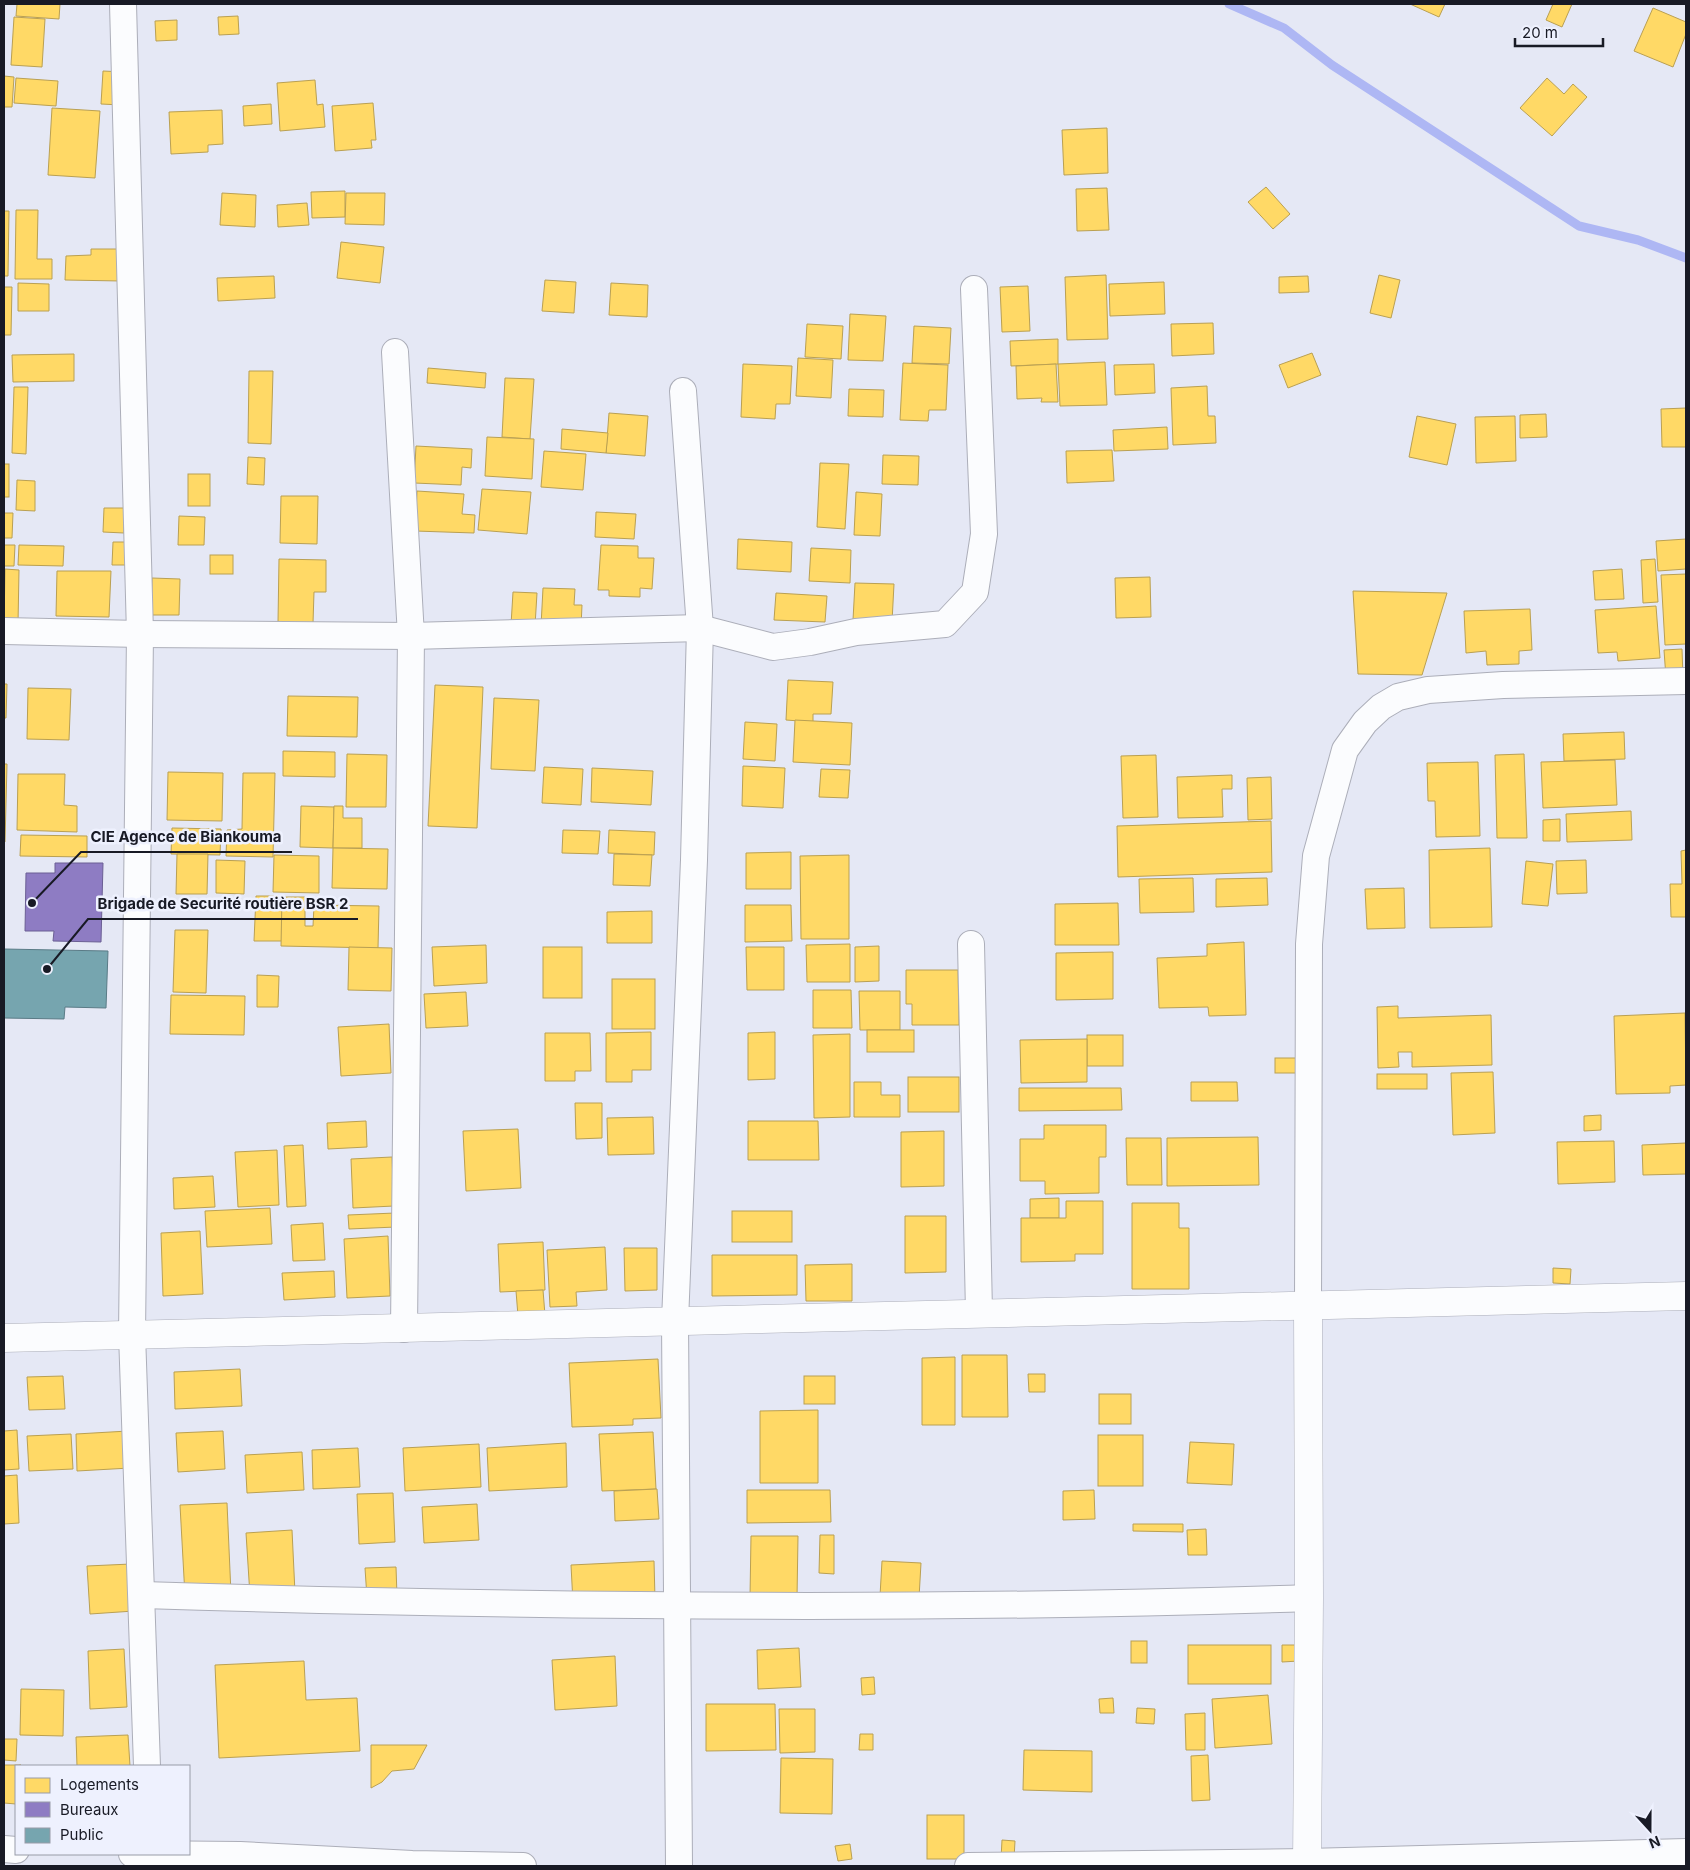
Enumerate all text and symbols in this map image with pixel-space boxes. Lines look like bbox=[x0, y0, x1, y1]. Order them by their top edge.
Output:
scale bar bbox=[1515, 15, 1602, 47]
text: 20 m bbox=[1522, 23, 1558, 42]
callout: CIE Agence de Biankouma bbox=[81, 822, 292, 852]
text: CIE Agence de Biankouma bbox=[90, 827, 282, 846]
callout: Brigade de Securité routière BSR 2 bbox=[88, 889, 358, 919]
text: Brigade de Securité routière BSR 2 bbox=[98, 894, 348, 913]
legend bbox=[15, 1765, 190, 1855]
text: Logements bbox=[60, 1775, 139, 1794]
text: Bureaux bbox=[60, 1800, 118, 1819]
north arrow bbox=[1625, 1805, 1675, 1855]
text: Public bbox=[60, 1825, 103, 1844]
text: N bbox=[1647, 1833, 1663, 1852]

